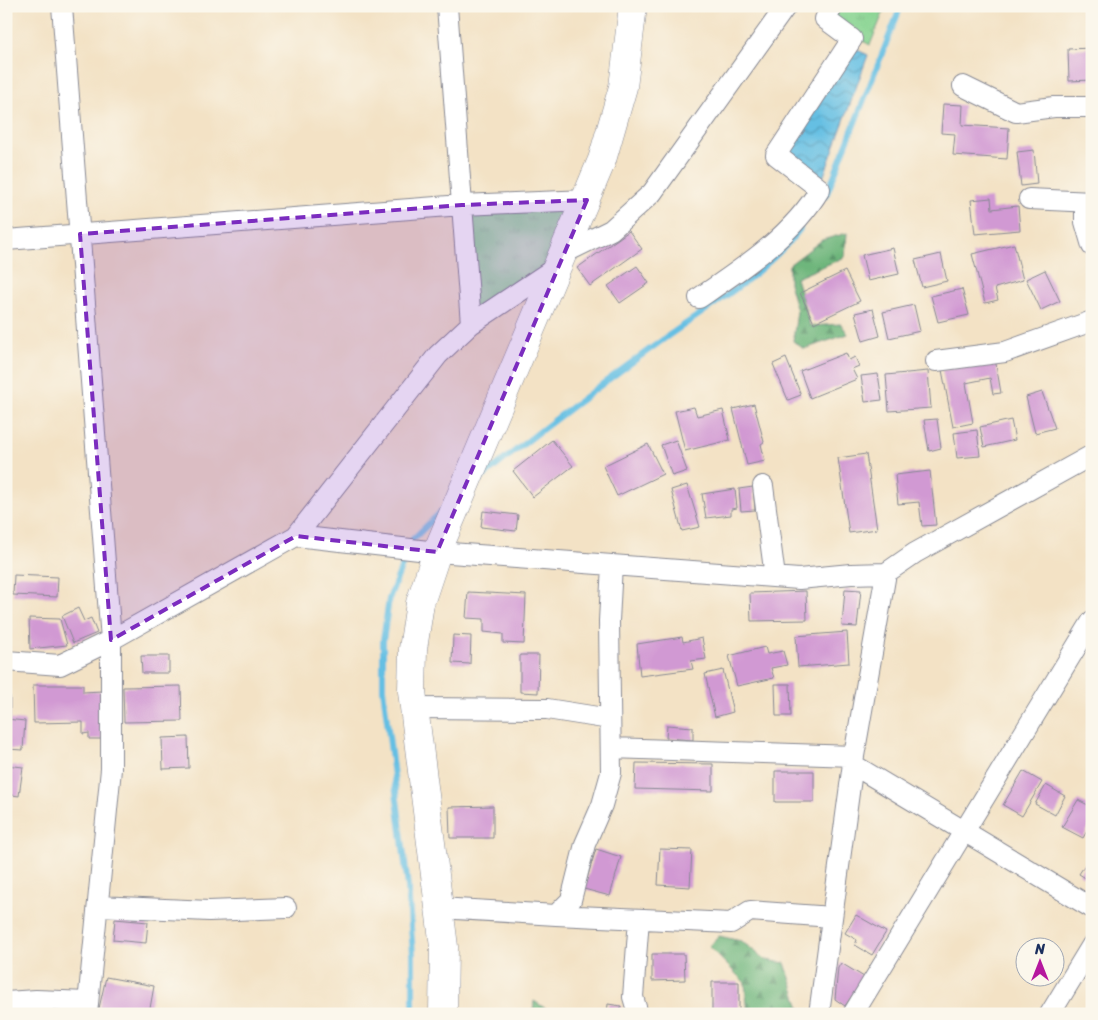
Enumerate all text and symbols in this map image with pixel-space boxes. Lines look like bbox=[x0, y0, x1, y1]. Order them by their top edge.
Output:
text: N bbox=[1034, 937, 1045, 962]
north arrow bbox=[1016, 938, 1066, 988]

